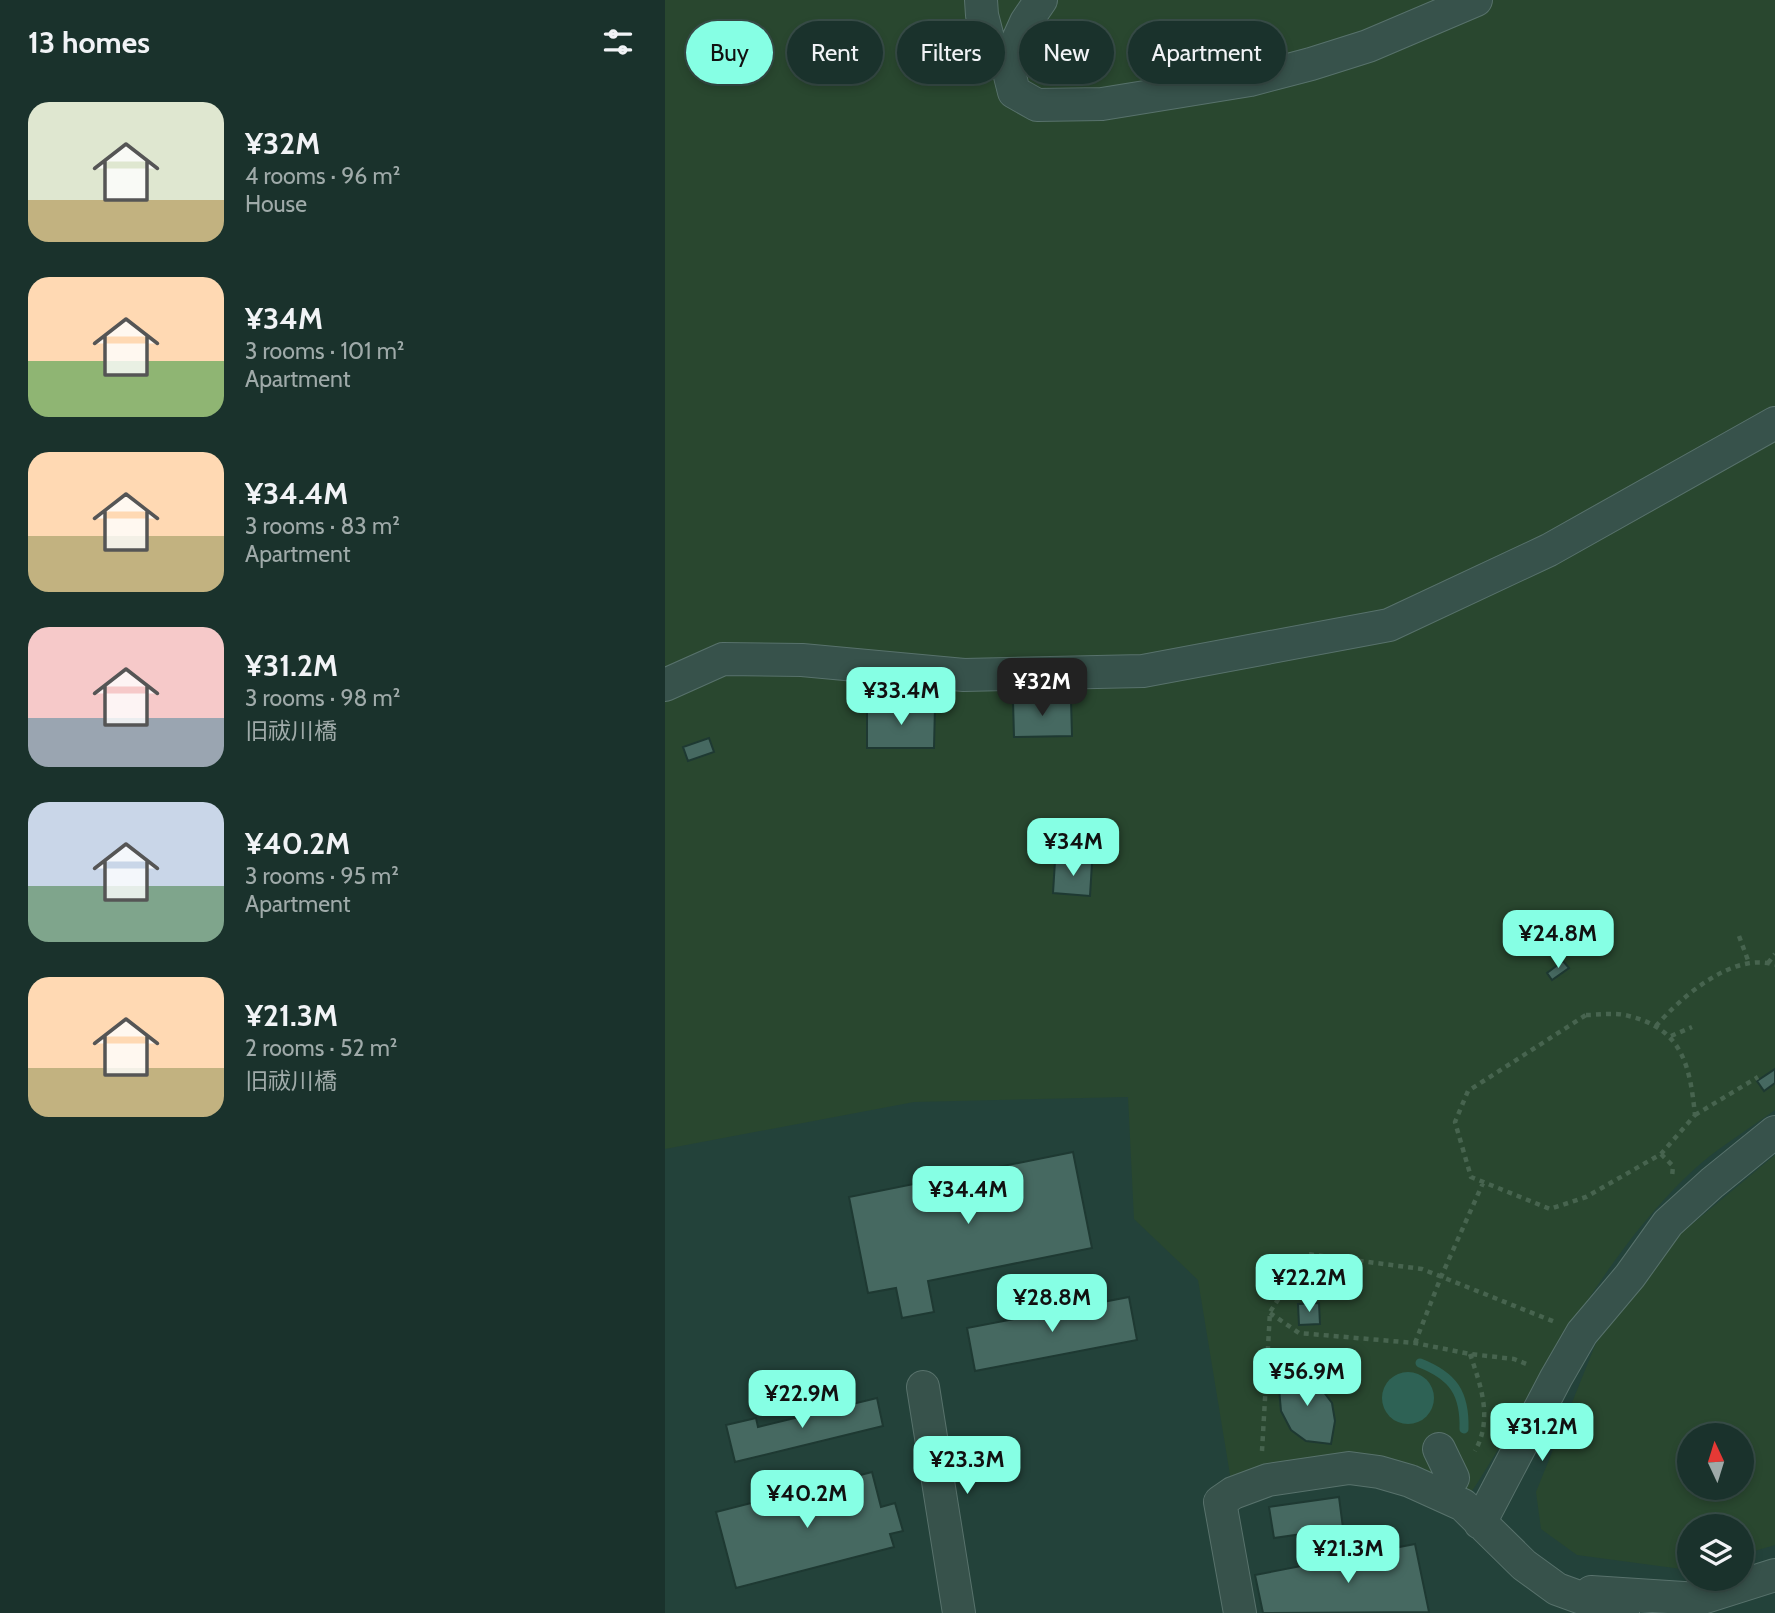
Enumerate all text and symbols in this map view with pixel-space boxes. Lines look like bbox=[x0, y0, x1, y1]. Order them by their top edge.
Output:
chip: Buy bbox=[686, 21, 773, 84]
chip: Rent bbox=[787, 21, 883, 84]
chip: Filters bbox=[897, 21, 1005, 84]
chip: New bbox=[1019, 21, 1114, 84]
chip: Apartment bbox=[1128, 21, 1286, 84]
icon: filters bbox=[599, 23, 637, 61]
text: 13 homes bbox=[28, 24, 150, 61]
text: ¥32M bbox=[245, 125, 320, 162]
icon: home bbox=[84, 130, 168, 214]
text: 4 rooms · 96 m² bbox=[245, 162, 400, 190]
text: House bbox=[245, 190, 307, 218]
text: ¥34M bbox=[245, 300, 323, 337]
icon: home bbox=[84, 305, 168, 389]
text: 3 rooms · 101 m² bbox=[245, 337, 404, 365]
text: Apartment bbox=[245, 365, 350, 393]
text: ¥34.4M bbox=[245, 475, 348, 512]
icon: home bbox=[84, 480, 168, 564]
text: 3 rooms · 83 m² bbox=[245, 512, 400, 540]
text: Apartment bbox=[245, 540, 350, 568]
text: ¥31.2M bbox=[245, 647, 338, 684]
icon: home bbox=[84, 655, 168, 739]
pin: ¥32M bbox=[1001, 658, 1083, 718]
text: ¥32M bbox=[1013, 667, 1071, 695]
pin: ¥33.4M bbox=[844, 668, 958, 727]
text: ¥33.4M bbox=[862, 676, 940, 704]
text: 3 rooms · 98 m² bbox=[245, 684, 400, 712]
text: 旧祓川橋 bbox=[245, 717, 337, 745]
pin: ¥34M bbox=[1032, 818, 1114, 878]
text: ¥40.2M bbox=[245, 825, 350, 862]
text: ¥34M bbox=[1043, 827, 1103, 855]
icon: home bbox=[84, 830, 168, 914]
text: 3 rooms · 95 m² bbox=[245, 862, 399, 890]
text: Apartment bbox=[245, 890, 350, 918]
pin: ¥24.8M bbox=[1501, 911, 1615, 970]
text: ¥24.8M bbox=[1519, 919, 1597, 947]
text: ¥21.3M bbox=[245, 997, 338, 1034]
icon: home bbox=[84, 1005, 168, 1089]
text: 2 rooms · 52 m² bbox=[245, 1034, 398, 1062]
text: 旧祓川橋 bbox=[245, 1067, 337, 1095]
pin: ¥34.4M bbox=[911, 1166, 1025, 1226]
text: ¥34.4M bbox=[928, 1175, 1008, 1203]
pin: ¥22.2M bbox=[1252, 1254, 1366, 1314]
text: ¥22.2M bbox=[1272, 1263, 1346, 1291]
pin: ¥28.8M bbox=[995, 1274, 1109, 1334]
text: ¥28.8M bbox=[1013, 1283, 1091, 1311]
pin: ¥56.9M bbox=[1250, 1348, 1364, 1408]
text: ¥56.9M bbox=[1269, 1357, 1345, 1385]
pin: ¥22.9M bbox=[745, 1370, 859, 1430]
text: ¥22.9M bbox=[765, 1379, 839, 1407]
pin: ¥31.2M bbox=[1485, 1404, 1599, 1463]
text: ¥31.2M bbox=[1506, 1412, 1578, 1440]
north arrow bbox=[1677, 1423, 1753, 1500]
map controls bbox=[1677, 1423, 1754, 1591]
pin: ¥23.3M bbox=[910, 1436, 1024, 1496]
text: ¥23.3M bbox=[929, 1445, 1005, 1473]
pin: ¥40.2M bbox=[750, 1470, 864, 1530]
text: ¥40.2M bbox=[767, 1479, 847, 1507]
button: layers bbox=[1677, 1514, 1754, 1591]
pin: ¥21.3M bbox=[1291, 1526, 1405, 1585]
text: ¥21.3M bbox=[1312, 1534, 1384, 1562]

